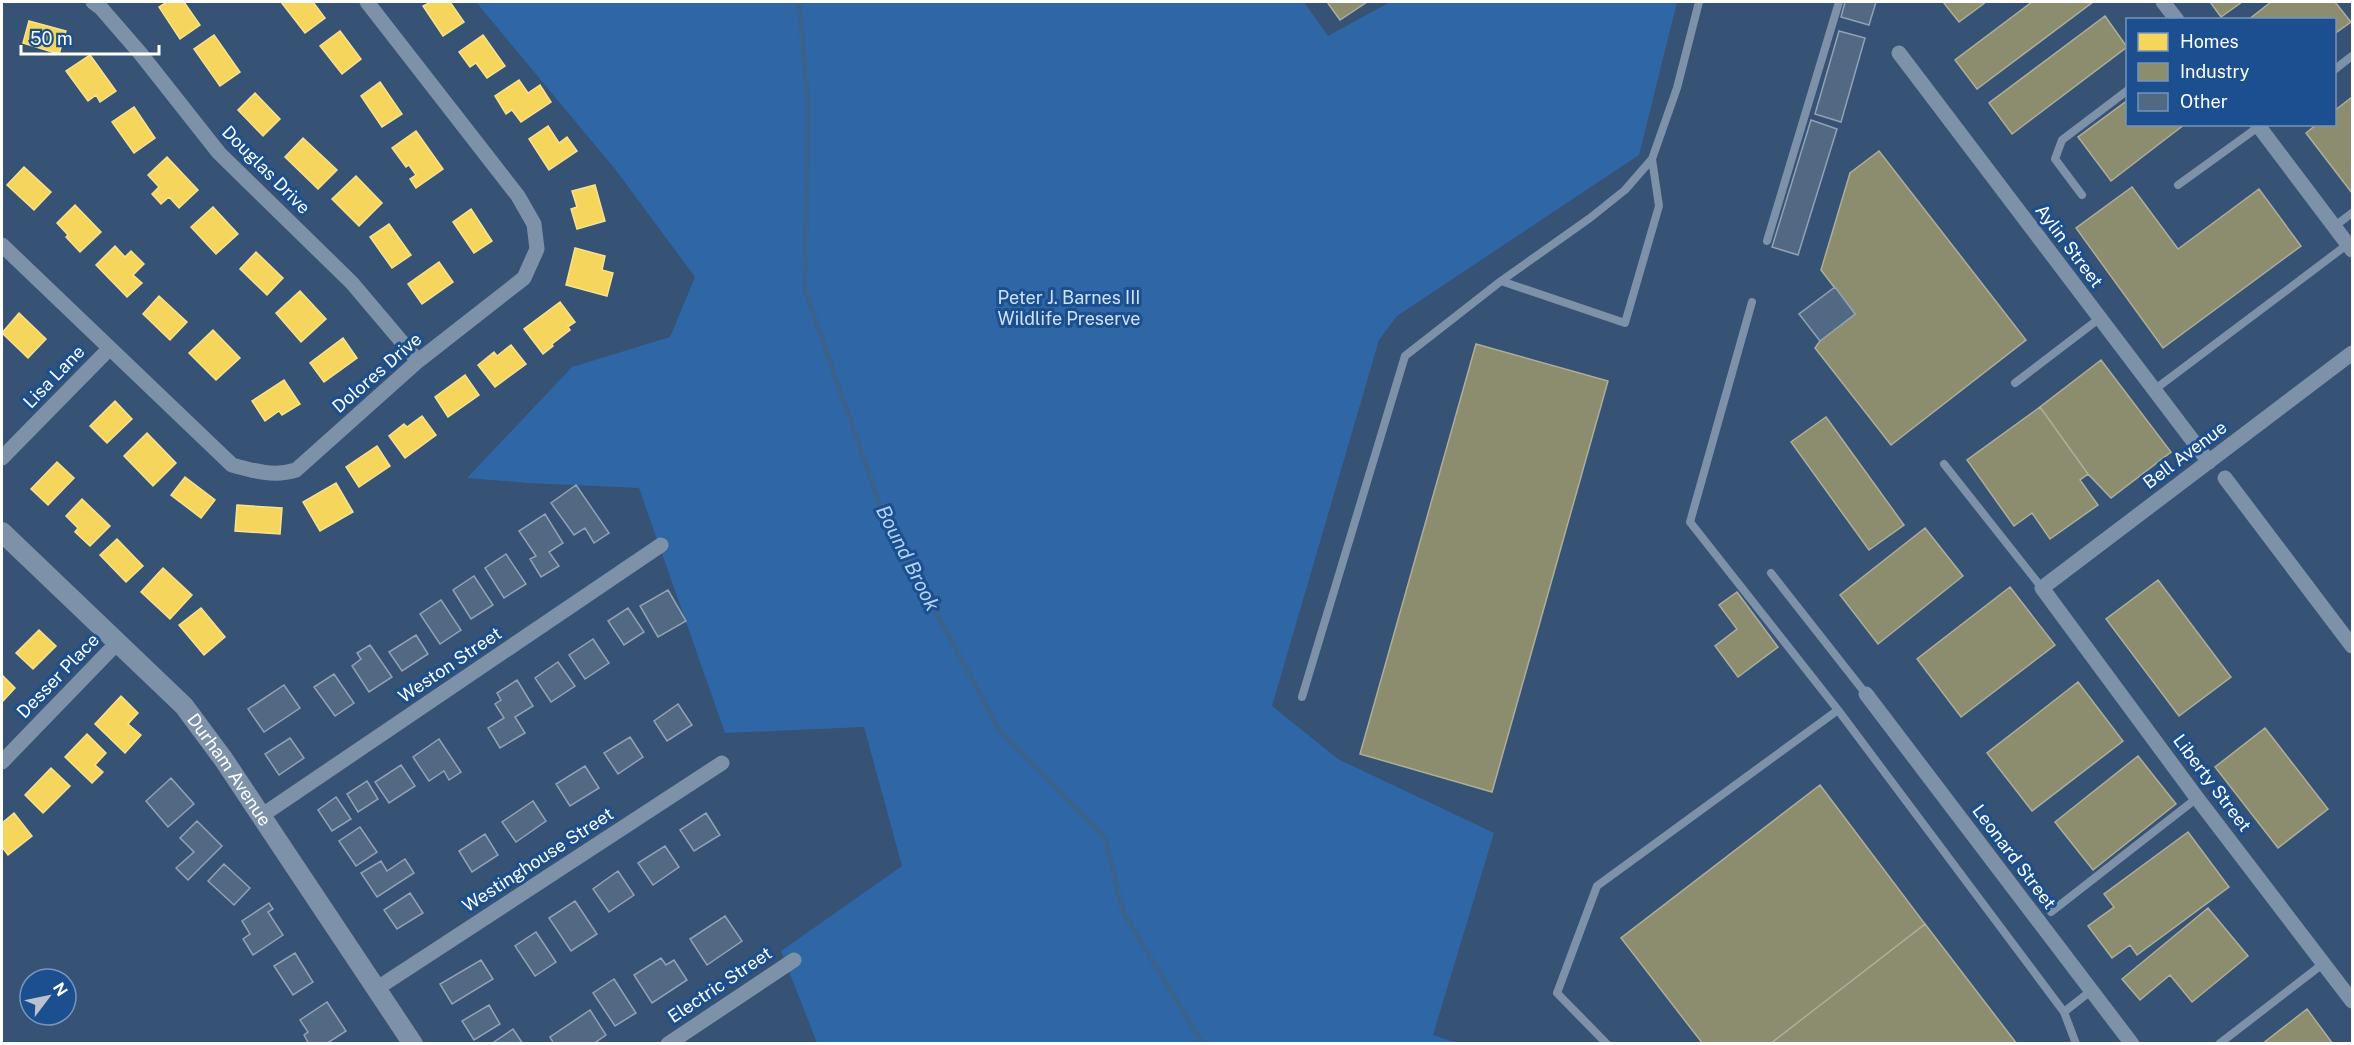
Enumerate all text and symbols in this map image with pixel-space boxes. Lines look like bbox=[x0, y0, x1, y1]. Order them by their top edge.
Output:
scale bar bbox=[21, 18, 159, 56]
legend bbox=[2126, 18, 2336, 126]
text: 50 m bbox=[30, 28, 73, 49]
text: Homes bbox=[2180, 31, 2239, 52]
text: Industry bbox=[2180, 61, 2250, 82]
text: Other bbox=[2180, 91, 2228, 112]
street label: Douglas Drive bbox=[218, 121, 315, 218]
street label: Aylin Street bbox=[2031, 200, 2107, 291]
park label: Peter J. Barnes III Wildlife Preserve bbox=[997, 287, 1141, 329]
street label: Dolores Drive bbox=[328, 328, 426, 417]
street label: Lisa Lane bbox=[19, 341, 89, 412]
street label: Bell Avenue bbox=[2139, 416, 2231, 493]
water label: Bound Brook bbox=[871, 501, 945, 615]
street label: Weston Street bbox=[394, 622, 505, 707]
street label: Desser Place bbox=[12, 629, 103, 722]
street label: Durham Avenue bbox=[183, 709, 276, 830]
street label: Liberty Street bbox=[2169, 730, 2256, 835]
street label: Leonard Street bbox=[1968, 800, 2060, 913]
street label: Westinghouse Street bbox=[458, 803, 617, 916]
street label: Electric Street bbox=[664, 942, 776, 1027]
north arrow bbox=[18, 967, 78, 1027]
text: N bbox=[49, 979, 72, 1000]

